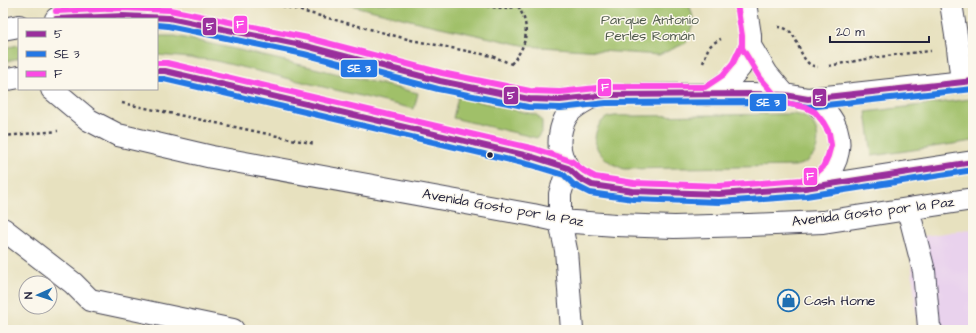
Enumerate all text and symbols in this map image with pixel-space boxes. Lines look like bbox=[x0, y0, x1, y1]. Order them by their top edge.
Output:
park label: Parque Antonio Perles Román bbox=[601, 10, 699, 46]
line badge: F bbox=[233, 15, 248, 34]
line badge: 5 bbox=[202, 17, 217, 36]
text: F bbox=[236, 17, 244, 32]
legend bbox=[18, 18, 158, 90]
scale bar bbox=[830, 18, 929, 44]
text: 5 bbox=[206, 19, 214, 34]
text: 20 m bbox=[836, 24, 865, 41]
text: 5 bbox=[54, 26, 63, 43]
text: SE 3 bbox=[54, 46, 80, 63]
line badge: SE 3 bbox=[340, 59, 378, 78]
text: SE 3 bbox=[346, 61, 371, 76]
text: F bbox=[54, 66, 63, 83]
line badge: F bbox=[597, 78, 612, 97]
text: F bbox=[601, 80, 609, 95]
line badge: 5 bbox=[503, 86, 519, 105]
text: 5 bbox=[507, 88, 515, 103]
line badge: 5 bbox=[812, 88, 827, 107]
text: 5 bbox=[815, 91, 823, 106]
line badge: SE 3 bbox=[749, 93, 787, 112]
text: SE 3 bbox=[755, 95, 780, 110]
unlabelled marker bbox=[485, 150, 495, 160]
line badge: F bbox=[803, 167, 818, 186]
text: F bbox=[806, 169, 814, 184]
street label: Avenida Gosto por la Paz bbox=[421, 184, 585, 232]
street label: Avenida Gosto por la Paz bbox=[791, 192, 955, 232]
north arrow bbox=[18, 275, 58, 315]
shop icon: Cash Home bbox=[775, 288, 801, 314]
place label: Cash Home bbox=[804, 291, 876, 311]
text: N bbox=[21, 292, 36, 299]

